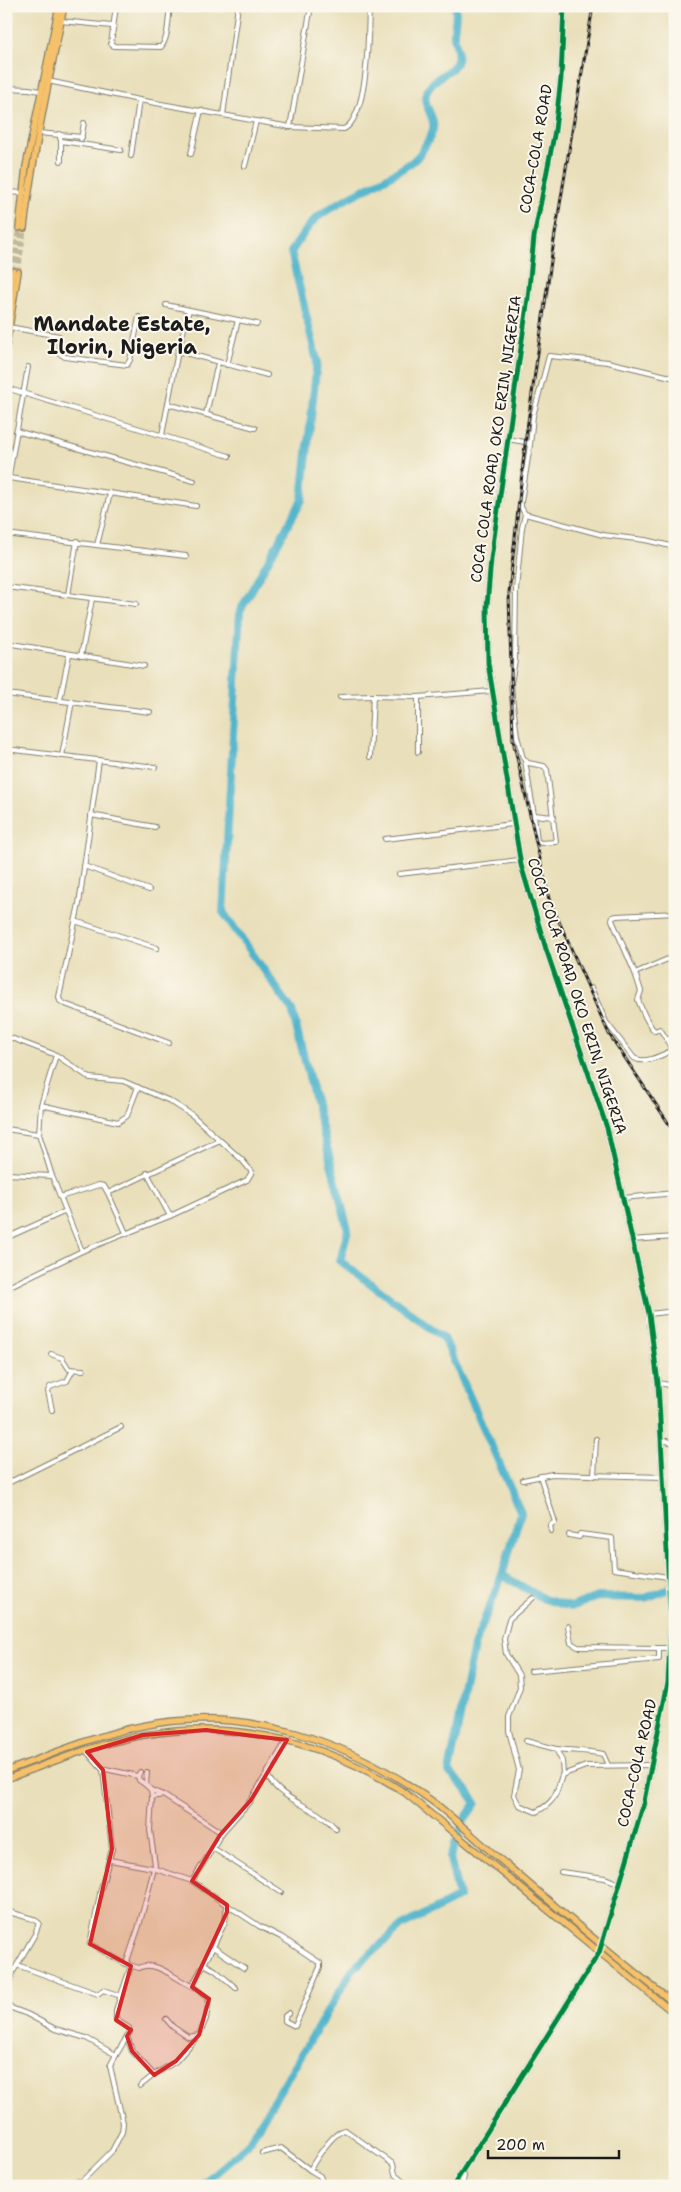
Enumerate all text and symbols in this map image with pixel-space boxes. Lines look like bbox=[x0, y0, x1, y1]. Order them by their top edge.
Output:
street label: COCA-COLA ROAD bbox=[515, 83, 557, 215]
street label: COCA COLA ROAD, OKO ERIN, NIGERIA bbox=[466, 294, 526, 584]
district label: Mandate Estate, Ilorin, Nigeria bbox=[34, 311, 210, 360]
street label: COCA COLA ROAD, OKO ERIN, NIGERIA bbox=[523, 855, 631, 1137]
street label: COCA-COLA ROAD bbox=[613, 1697, 661, 1829]
scale bar bbox=[488, 2127, 620, 2159]
text: 200 m bbox=[496, 2135, 545, 2155]

